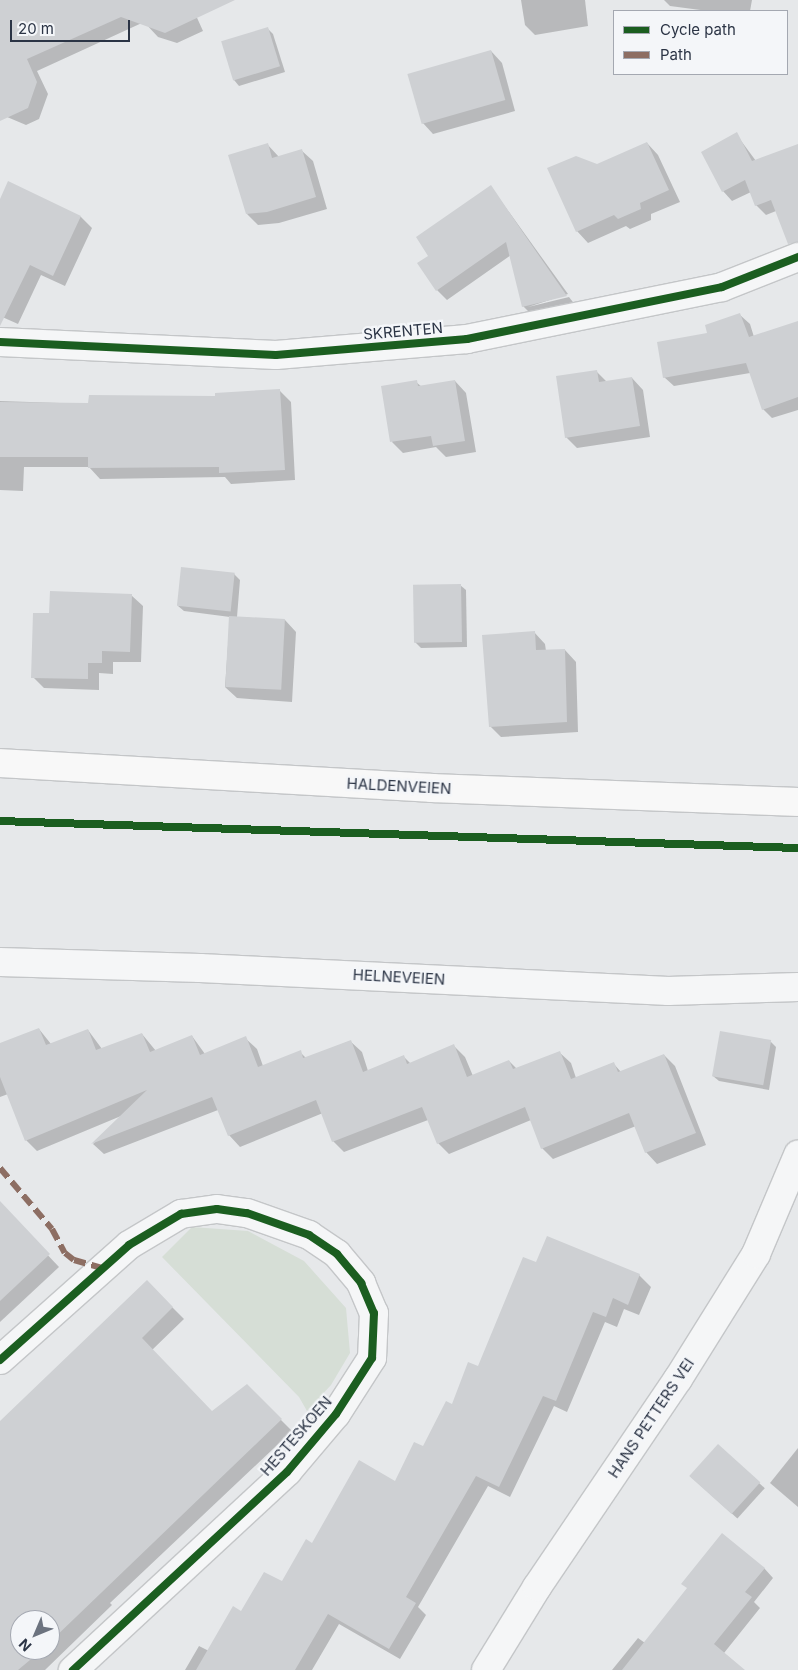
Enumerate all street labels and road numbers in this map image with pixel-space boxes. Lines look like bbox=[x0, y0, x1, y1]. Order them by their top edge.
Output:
street label: SKRENTEN bbox=[363, 319, 443, 343]
street label: HALDENVEIEN bbox=[346, 774, 452, 798]
street label: HELNEVEIEN bbox=[352, 966, 446, 988]
street label: HANS PETTERS VEI bbox=[604, 1355, 698, 1481]
street label: HESTESKOEN bbox=[257, 1393, 335, 1479]

